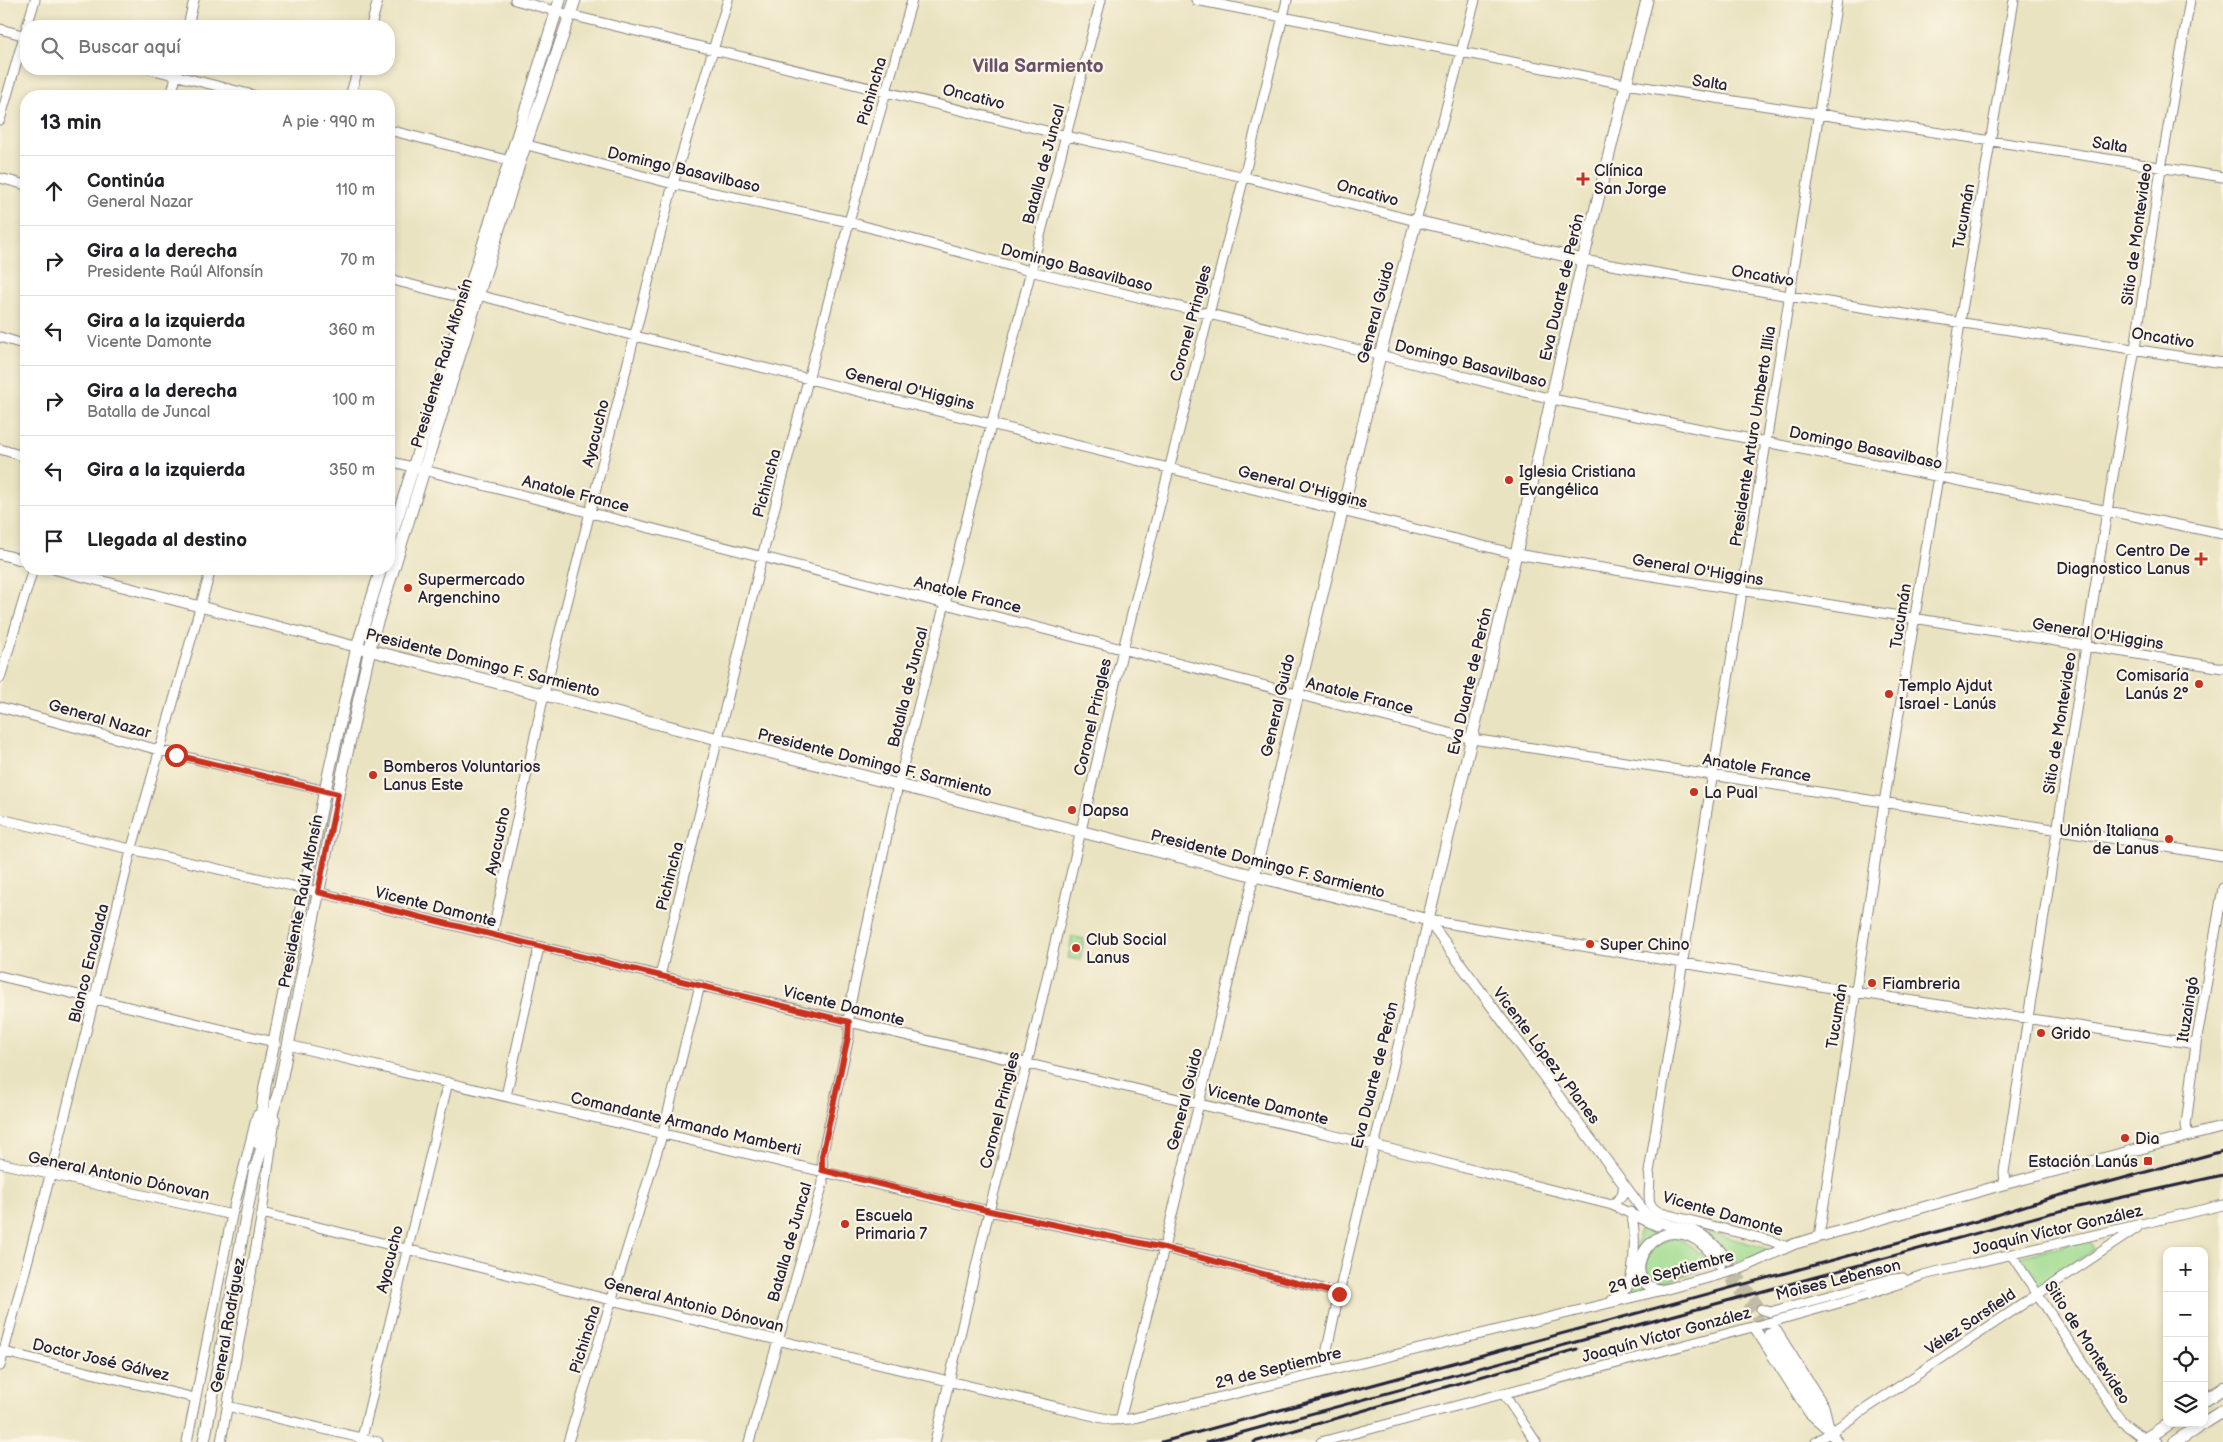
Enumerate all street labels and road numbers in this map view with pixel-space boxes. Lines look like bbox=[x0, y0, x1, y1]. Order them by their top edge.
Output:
street label: Pichincha bbox=[854, 55, 891, 128]
street label: Salta bbox=[1691, 71, 1729, 96]
street label: Oncativo bbox=[941, 81, 1007, 114]
street label: Batalla de Juncal bbox=[1019, 102, 1070, 226]
street label: Salta bbox=[2091, 133, 2129, 158]
street label: Domingo Basavilbaso bbox=[605, 144, 762, 197]
street label: Sitio de Montevideo bbox=[2118, 162, 2157, 307]
street label: Oncativo bbox=[1334, 176, 1401, 211]
street label: Tucumán bbox=[1949, 182, 1980, 250]
street label: Eva Duarte de Perón bbox=[1536, 212, 1589, 363]
street label: Domingo Basavilbaso bbox=[999, 240, 1155, 297]
street label: General Guido bbox=[1354, 259, 1399, 366]
street label: Oncativo bbox=[1730, 262, 1796, 291]
street label: Coronel Pringles bbox=[1167, 263, 1216, 384]
street label: Presidente Raúl Alfonsín bbox=[408, 276, 477, 450]
street label: Oncativo bbox=[2130, 324, 2196, 353]
street label: Presidente Arturo Umberto Illia bbox=[1727, 325, 1780, 548]
street label: Domingo Basavilbaso bbox=[1393, 336, 1549, 393]
street label: General O'Higgins bbox=[843, 364, 976, 415]
street label: Ayacucho bbox=[579, 397, 614, 469]
street label: Domingo Basavilbaso bbox=[1787, 423, 1944, 474]
street label: Pichincha bbox=[749, 447, 786, 520]
street label: General O'Higgins bbox=[1236, 462, 1369, 513]
street label: Anatole France bbox=[520, 472, 632, 517]
street label: General O'Higgins bbox=[1631, 551, 1765, 590]
street label: Anatole France bbox=[912, 573, 1024, 618]
street label: Tucumán bbox=[1887, 582, 1916, 650]
street label: Eva Duarte de Perón bbox=[1444, 606, 1497, 757]
street label: General O'Higgins bbox=[2031, 615, 2165, 654]
street label: Presidente Domingo F. Sarmiento bbox=[364, 625, 602, 702]
street label: Batalla de Juncal bbox=[884, 625, 933, 750]
street label: Sitio de Montevideo bbox=[2040, 651, 2081, 796]
street label: General Guido bbox=[1257, 652, 1300, 759]
street label: Coronel Pringles bbox=[1071, 657, 1116, 778]
street label: Anatole France bbox=[1304, 674, 1416, 719]
street label: General Nazar bbox=[46, 696, 153, 743]
street label: Presidente Domingo F. Sarmiento bbox=[756, 725, 994, 802]
street label: Anatole France bbox=[1701, 751, 1813, 787]
street label: Ayacucho bbox=[482, 805, 515, 877]
street label: Presidente Raúl Alfonsín bbox=[275, 813, 328, 990]
street label: Presidente Domingo F. Sarmiento bbox=[1149, 826, 1387, 903]
street label: Pichincha bbox=[653, 840, 688, 913]
street label: Vicente Damonte bbox=[373, 883, 499, 932]
street label: Blanco Encalada bbox=[65, 902, 113, 1025]
street label: Ituzaingó bbox=[2174, 975, 2203, 1043]
street label: Vicente Damonte bbox=[781, 982, 907, 1031]
street label: Tucumán bbox=[1823, 982, 1852, 1050]
street label: Vicente López y Planes bbox=[1488, 984, 1604, 1128]
street label: Eva Duarte de Perón bbox=[1348, 1000, 1403, 1151]
street label: General Guido bbox=[1163, 1046, 1207, 1153]
street label: Coronel Pringles bbox=[977, 1050, 1024, 1171]
street label: Vicente Damonte bbox=[1205, 1081, 1331, 1130]
street label: Comandante Armando Mamberti bbox=[569, 1089, 803, 1160]
street label: General Antonio Dónovan bbox=[26, 1148, 211, 1205]
street label: Batalla de Juncal bbox=[764, 1180, 817, 1304]
street label: Vicente Damonte bbox=[1660, 1188, 1786, 1241]
street label: Joaquín Víctor González bbox=[1970, 1202, 2145, 1259]
street label: Ayacucho bbox=[373, 1223, 408, 1295]
street label: 29 de Septiembre bbox=[1606, 1246, 1737, 1298]
street label: General Rodríguez bbox=[207, 1256, 250, 1394]
street label: Moises Lebenson bbox=[1774, 1256, 1903, 1305]
street label: General Antonio Dónovan bbox=[602, 1274, 786, 1337]
street label: Sitio de Montevideo bbox=[2040, 1278, 2134, 1408]
street label: Vélez Sarsfield bbox=[1922, 1285, 2020, 1360]
street label: Pichincha bbox=[566, 1303, 605, 1376]
street label: Joaquín Víctor González bbox=[1580, 1304, 1753, 1367]
street label: Doctor José Gálvez bbox=[30, 1335, 171, 1386]
street label: 29 de Septiembre bbox=[1213, 1343, 1344, 1393]

